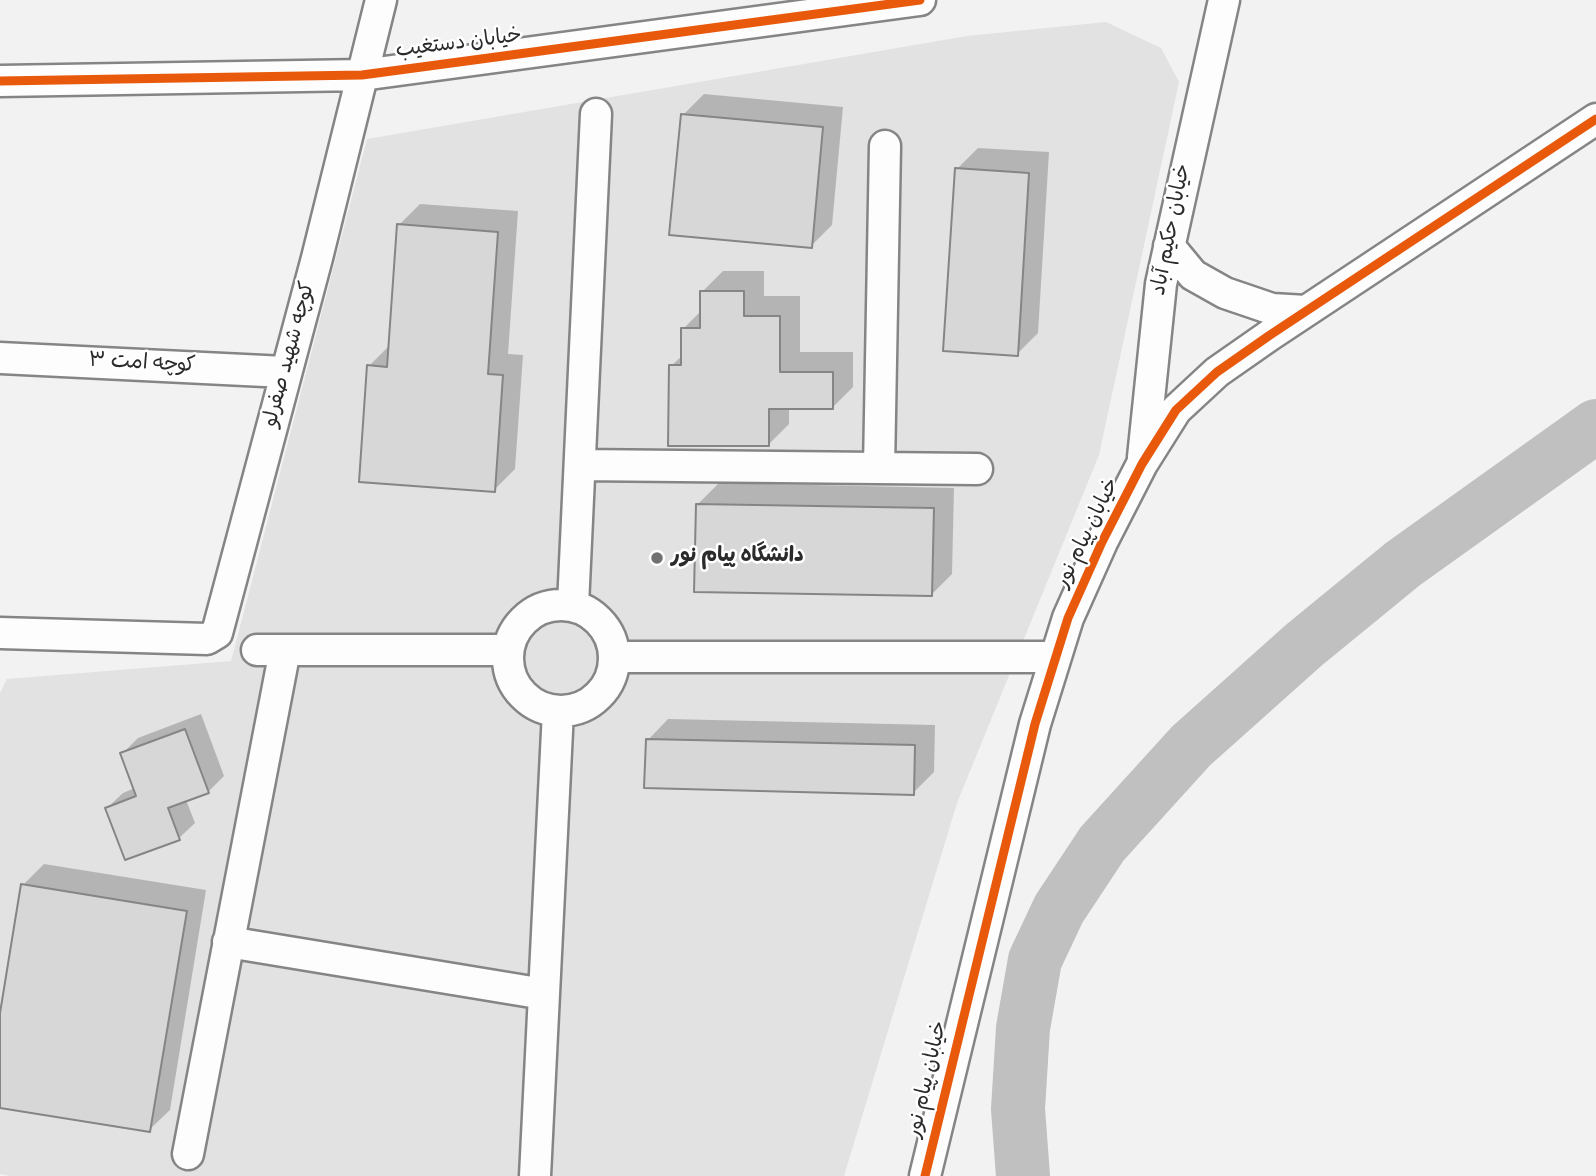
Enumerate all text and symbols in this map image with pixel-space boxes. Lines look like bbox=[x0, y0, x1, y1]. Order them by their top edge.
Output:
street label: خیابان دستغیب bbox=[394, 25, 524, 65]
street label: خیابان حکیم آباد bbox=[1148, 162, 1198, 298]
street label: کوچه شهید صفرلو bbox=[259, 280, 323, 430]
street label: کوچه امت ۳ bbox=[88, 350, 196, 380]
street label: خیابان پیام نور bbox=[1051, 475, 1127, 593]
place label: دانشگاه پیام نور bbox=[671, 545, 804, 571]
marker: دانشگاه پیام نور bbox=[649, 550, 665, 566]
street label: خیابان پیام نور bbox=[903, 1019, 955, 1141]

